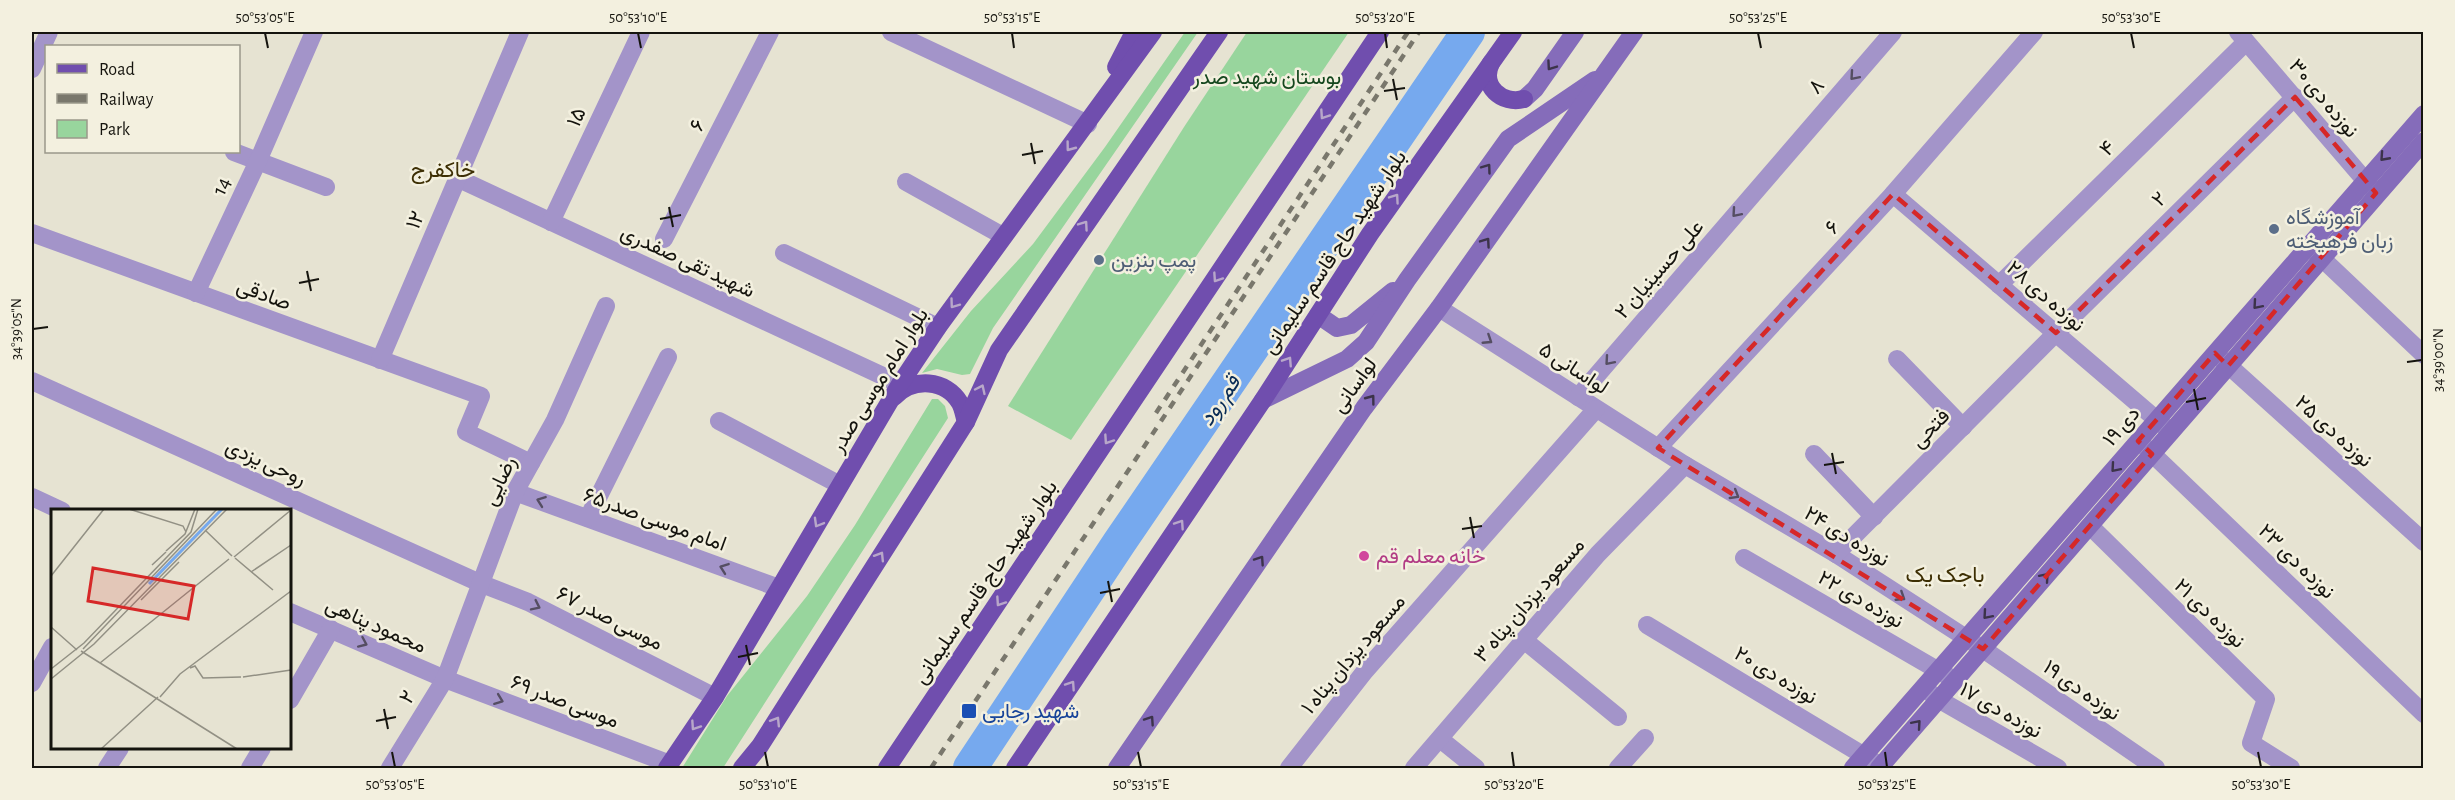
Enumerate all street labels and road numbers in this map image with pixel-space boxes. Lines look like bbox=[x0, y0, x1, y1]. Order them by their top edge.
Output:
street label: نوزده دی ۳۰ bbox=[2283, 55, 2362, 143]
street label: ۸ bbox=[1804, 75, 1828, 98]
street label: ۱۵ bbox=[563, 104, 590, 130]
street label: ۶ bbox=[686, 116, 709, 135]
street label: ۴ bbox=[2096, 137, 2119, 160]
street label: بلوار شهید حاج قاسم سلیمانی bbox=[1258, 147, 1413, 360]
street label: 14 bbox=[208, 174, 235, 199]
street label: ۲ bbox=[2148, 188, 2171, 211]
street label: ۱۲ bbox=[402, 208, 428, 232]
street label: ۲ علی حسینیان bbox=[1611, 216, 1708, 323]
street label: ۶ bbox=[1821, 216, 1844, 238]
street label: شهید تقی صفدری bbox=[617, 221, 758, 303]
street label: نوزده دی ۲۸ bbox=[2001, 257, 2089, 337]
street label: صادقی bbox=[233, 275, 294, 315]
street label: بلوار امام موسی صدر bbox=[826, 305, 935, 458]
street label: لواسانی ۵ bbox=[1534, 338, 1612, 400]
street label: لواسانی bbox=[1328, 354, 1383, 418]
street label: نوزده دی ۲۵ bbox=[2290, 391, 2376, 473]
street label: ۱۹ دی bbox=[2099, 403, 2145, 451]
street label: فتحی bbox=[1907, 405, 1954, 452]
street label: روحی یزدی bbox=[221, 435, 309, 491]
street label: رضایی bbox=[479, 453, 522, 510]
street label: بلوار شهید حاج قاسم سلیمانی bbox=[909, 477, 1064, 690]
street label: امام موسی صدر۶۵ bbox=[580, 484, 729, 558]
street label: نوزده دی ۲۴ bbox=[1800, 502, 1893, 572]
street label: نوزده دی ۲۳ bbox=[2253, 520, 2339, 604]
street label: ۳ مسعود یزدان پناه bbox=[1470, 534, 1591, 668]
street label: نوزده دی ۲۲ bbox=[1814, 567, 1907, 634]
street label: نوزده دی ۲۱ bbox=[2169, 575, 2249, 653]
street label: موسی صدر ۶۷ bbox=[552, 583, 666, 656]
street label: ۱ مسعود یزدان پناه bbox=[1298, 591, 1411, 720]
street label: محمود پناهی bbox=[321, 594, 429, 660]
street label: نوزده دی ۲۰ bbox=[1730, 643, 1821, 710]
street label: نوزده دی ۱۹ bbox=[2038, 656, 2124, 726]
street label: موسی صدر ۶۹ bbox=[507, 671, 622, 734]
street label: نوزده دی ۱۷ bbox=[1955, 679, 2045, 744]
street label: ۲ bbox=[396, 687, 419, 707]

